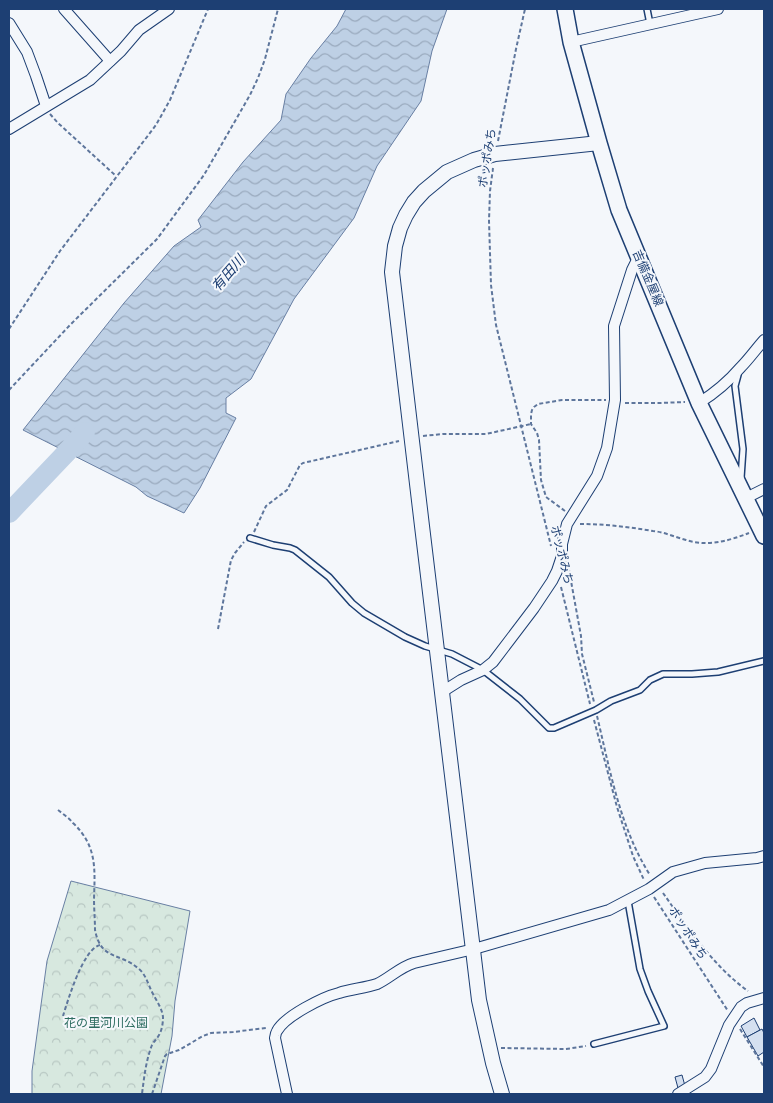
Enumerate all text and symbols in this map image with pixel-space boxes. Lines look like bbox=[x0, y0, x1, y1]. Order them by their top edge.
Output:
street label: ポッポみち bbox=[475, 127, 501, 189]
street label: 吉備金屋線 bbox=[628, 248, 666, 309]
water label: 有田川 bbox=[209, 251, 251, 295]
street label: ポッポみち bbox=[546, 524, 576, 586]
street label: ポッポみち bbox=[664, 904, 710, 963]
park label: 花の里河川公園 bbox=[64, 1016, 148, 1032]

